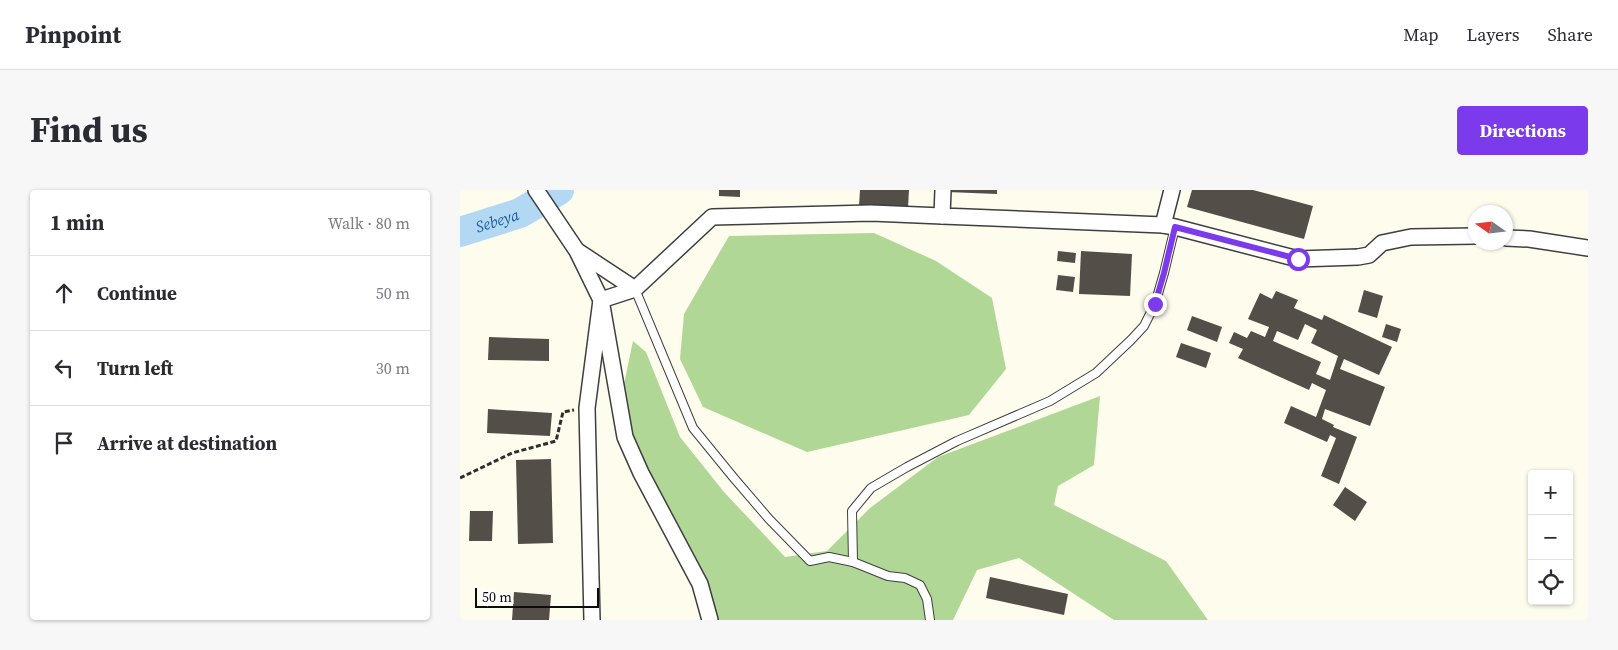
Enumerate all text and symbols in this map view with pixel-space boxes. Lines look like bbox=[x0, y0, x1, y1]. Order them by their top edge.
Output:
text: Pinpoint bbox=[25, 18, 121, 51]
text: Map bbox=[1403, 22, 1438, 47]
text: Layers bbox=[1466, 22, 1519, 47]
text: Share bbox=[1547, 22, 1593, 47]
text: Find us bbox=[30, 106, 148, 154]
button: Directions bbox=[1457, 106, 1588, 155]
water label: Sebeya bbox=[473, 203, 522, 237]
north arrow bbox=[1468, 205, 1513, 250]
text: 1 min bbox=[50, 208, 105, 237]
text: Walk · 80 m bbox=[328, 212, 410, 234]
route start bbox=[1287, 248, 1310, 271]
icon: ahead bbox=[50, 279, 78, 307]
text: Continue bbox=[97, 280, 177, 306]
text: 50 m bbox=[376, 282, 410, 304]
route end bbox=[1144, 293, 1167, 316]
icon: left bbox=[50, 354, 78, 382]
text: Turn left bbox=[97, 355, 173, 381]
text: 30 m bbox=[376, 357, 410, 379]
icon: arrive bbox=[50, 429, 78, 457]
text: Arrive at destination bbox=[97, 430, 277, 456]
map controls bbox=[1528, 470, 1573, 605]
button: + bbox=[1528, 470, 1573, 515]
button: − bbox=[1528, 515, 1573, 560]
button: locate bbox=[1528, 560, 1573, 605]
scale bar bbox=[475, 585, 599, 608]
text: 50 m bbox=[482, 587, 512, 607]

